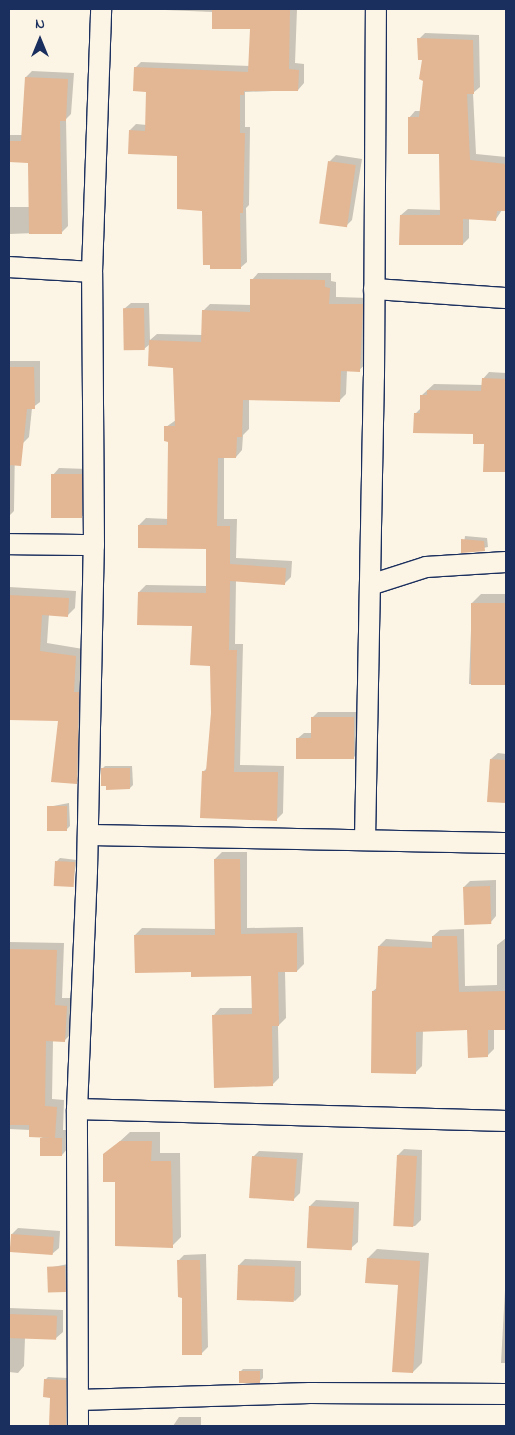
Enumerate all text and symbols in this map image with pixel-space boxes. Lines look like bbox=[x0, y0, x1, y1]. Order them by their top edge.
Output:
text: N bbox=[35, 14, 45, 35]
north arrow bbox=[15, 15, 65, 65]

